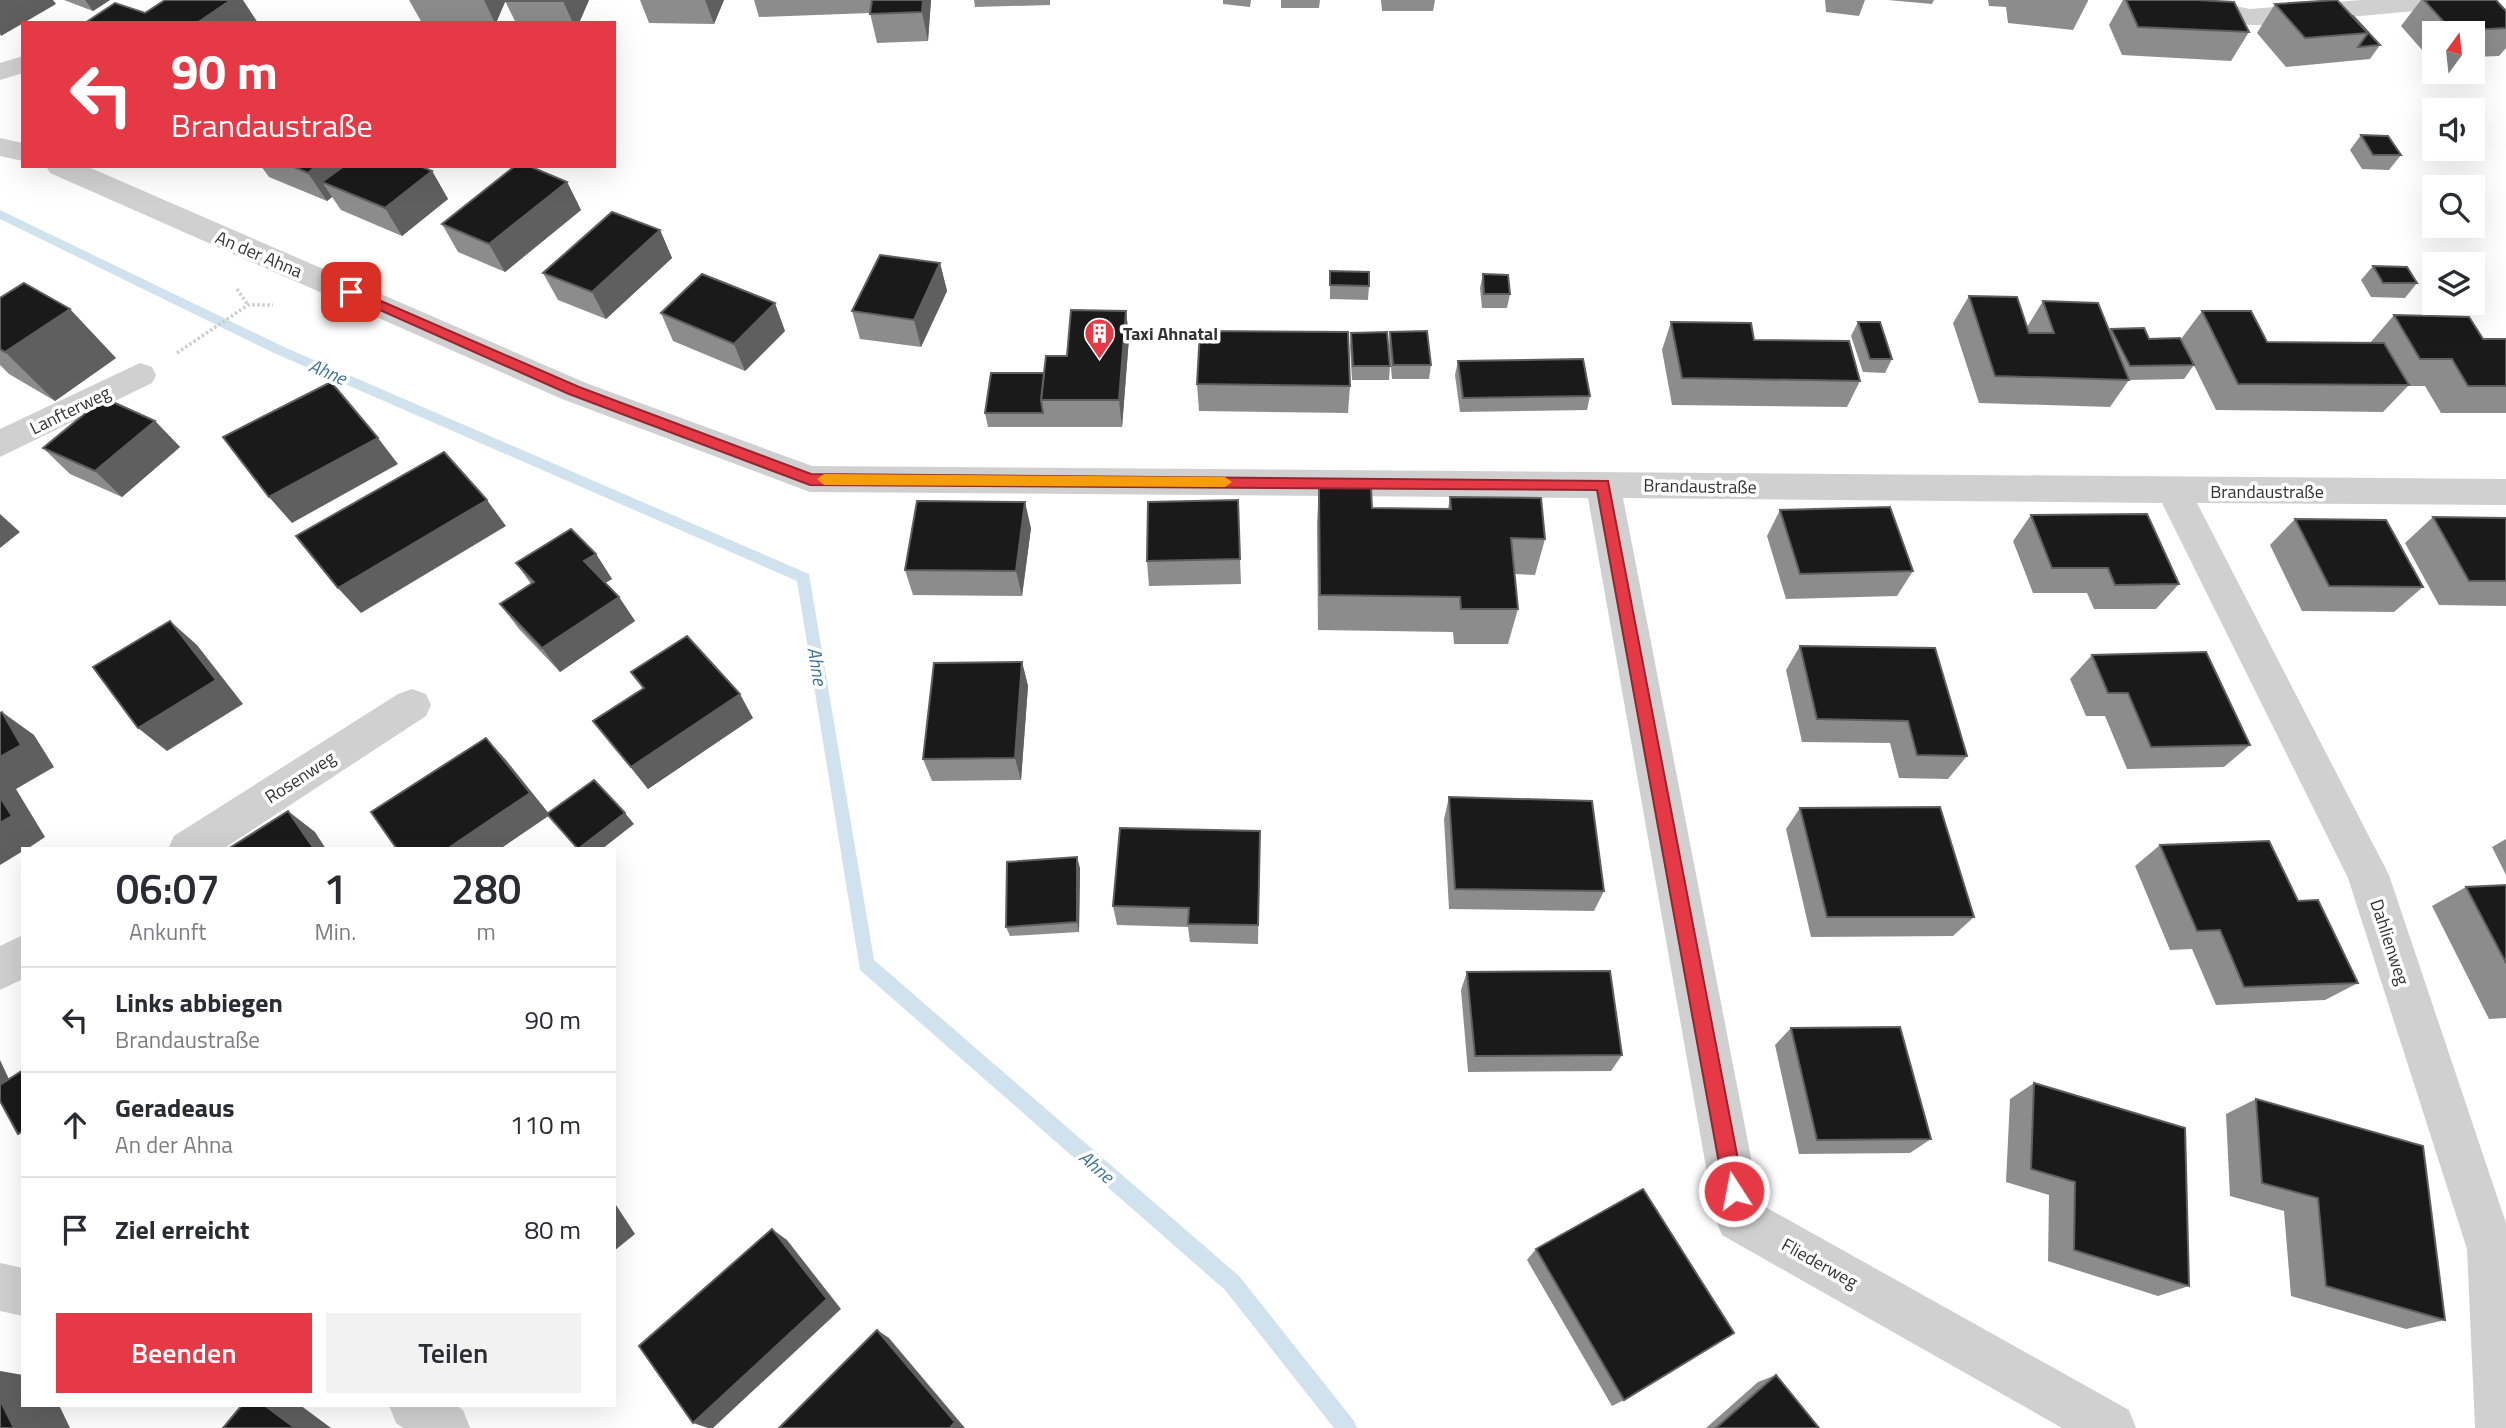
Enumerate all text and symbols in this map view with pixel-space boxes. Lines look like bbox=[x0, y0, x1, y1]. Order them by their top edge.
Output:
north arrow bbox=[2422, 21, 2485, 84]
map controls bbox=[2422, 21, 2485, 315]
text: 90 m bbox=[171, 33, 278, 108]
icon: left bbox=[56, 49, 147, 140]
button: sound bbox=[2422, 98, 2485, 161]
text: Brandaustraße bbox=[171, 101, 373, 149]
button: search bbox=[2422, 175, 2485, 238]
street label: An der Ahna bbox=[211, 224, 307, 284]
button: layers bbox=[2422, 252, 2485, 315]
pin bbox=[321, 262, 381, 322]
icon: arrive bbox=[332, 273, 370, 311]
building icon: Taxi Ahnatal bbox=[1083, 316, 1117, 360]
place label: Taxi Ahnatal bbox=[1123, 320, 1218, 347]
water label: Ahne bbox=[305, 350, 352, 392]
street label: Lanfterweg bbox=[25, 379, 115, 441]
street label: Brandaustraße bbox=[1643, 472, 1757, 500]
street label: Brandaustraße bbox=[2210, 478, 2324, 505]
water label: Ahne bbox=[801, 645, 836, 688]
street label: Rosenweg bbox=[259, 744, 341, 810]
text: 06:07 bbox=[116, 856, 220, 920]
text: 1 bbox=[324, 856, 347, 920]
text: 280 bbox=[451, 856, 521, 920]
street label: Dahlienweg bbox=[2363, 895, 2417, 989]
text: Ankunft bbox=[129, 914, 206, 949]
text: Min. bbox=[314, 914, 356, 949]
text: m bbox=[476, 914, 496, 949]
text: Links abbiegen bbox=[115, 983, 283, 1022]
text: 90 m bbox=[524, 1000, 581, 1039]
icon: left bbox=[56, 1001, 94, 1039]
text: Brandaustraße bbox=[115, 1022, 260, 1057]
text: Geradeaus bbox=[115, 1088, 235, 1127]
text: 110 m bbox=[510, 1105, 581, 1144]
icon: ahead bbox=[56, 1106, 94, 1144]
text: An der Ahna bbox=[115, 1127, 233, 1162]
water label: Ahne bbox=[1073, 1143, 1122, 1190]
position arrow bbox=[1697, 1154, 1771, 1228]
text: Ziel erreicht bbox=[115, 1210, 250, 1249]
text: 80 m bbox=[524, 1210, 581, 1249]
icon: arrive bbox=[56, 1211, 94, 1249]
street label: Fliederweg bbox=[1777, 1231, 1863, 1295]
button: Beenden bbox=[56, 1313, 312, 1393]
button: Teilen bbox=[326, 1313, 581, 1393]

